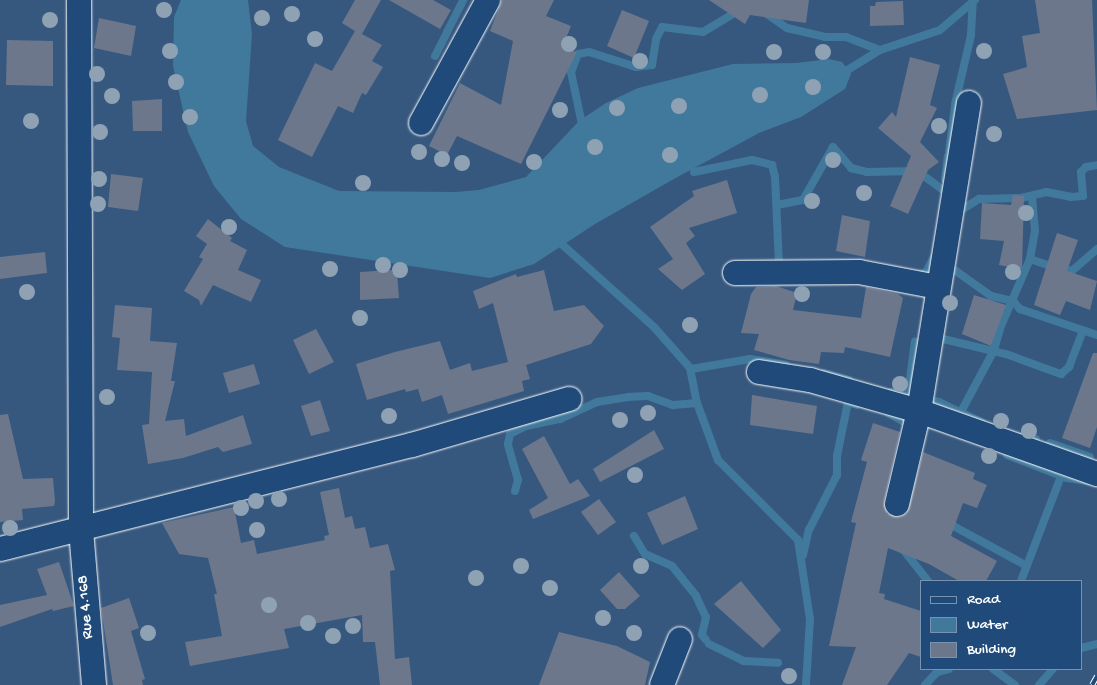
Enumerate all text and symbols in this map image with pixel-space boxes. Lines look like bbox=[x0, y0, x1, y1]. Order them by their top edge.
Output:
street label: Rue 4.168 bbox=[75, 574, 99, 640]
legend bbox=[920, 580, 1082, 670]
text: Road bbox=[967, 591, 1000, 609]
text: Water bbox=[967, 616, 1007, 634]
text: Building bbox=[967, 641, 1016, 659]

